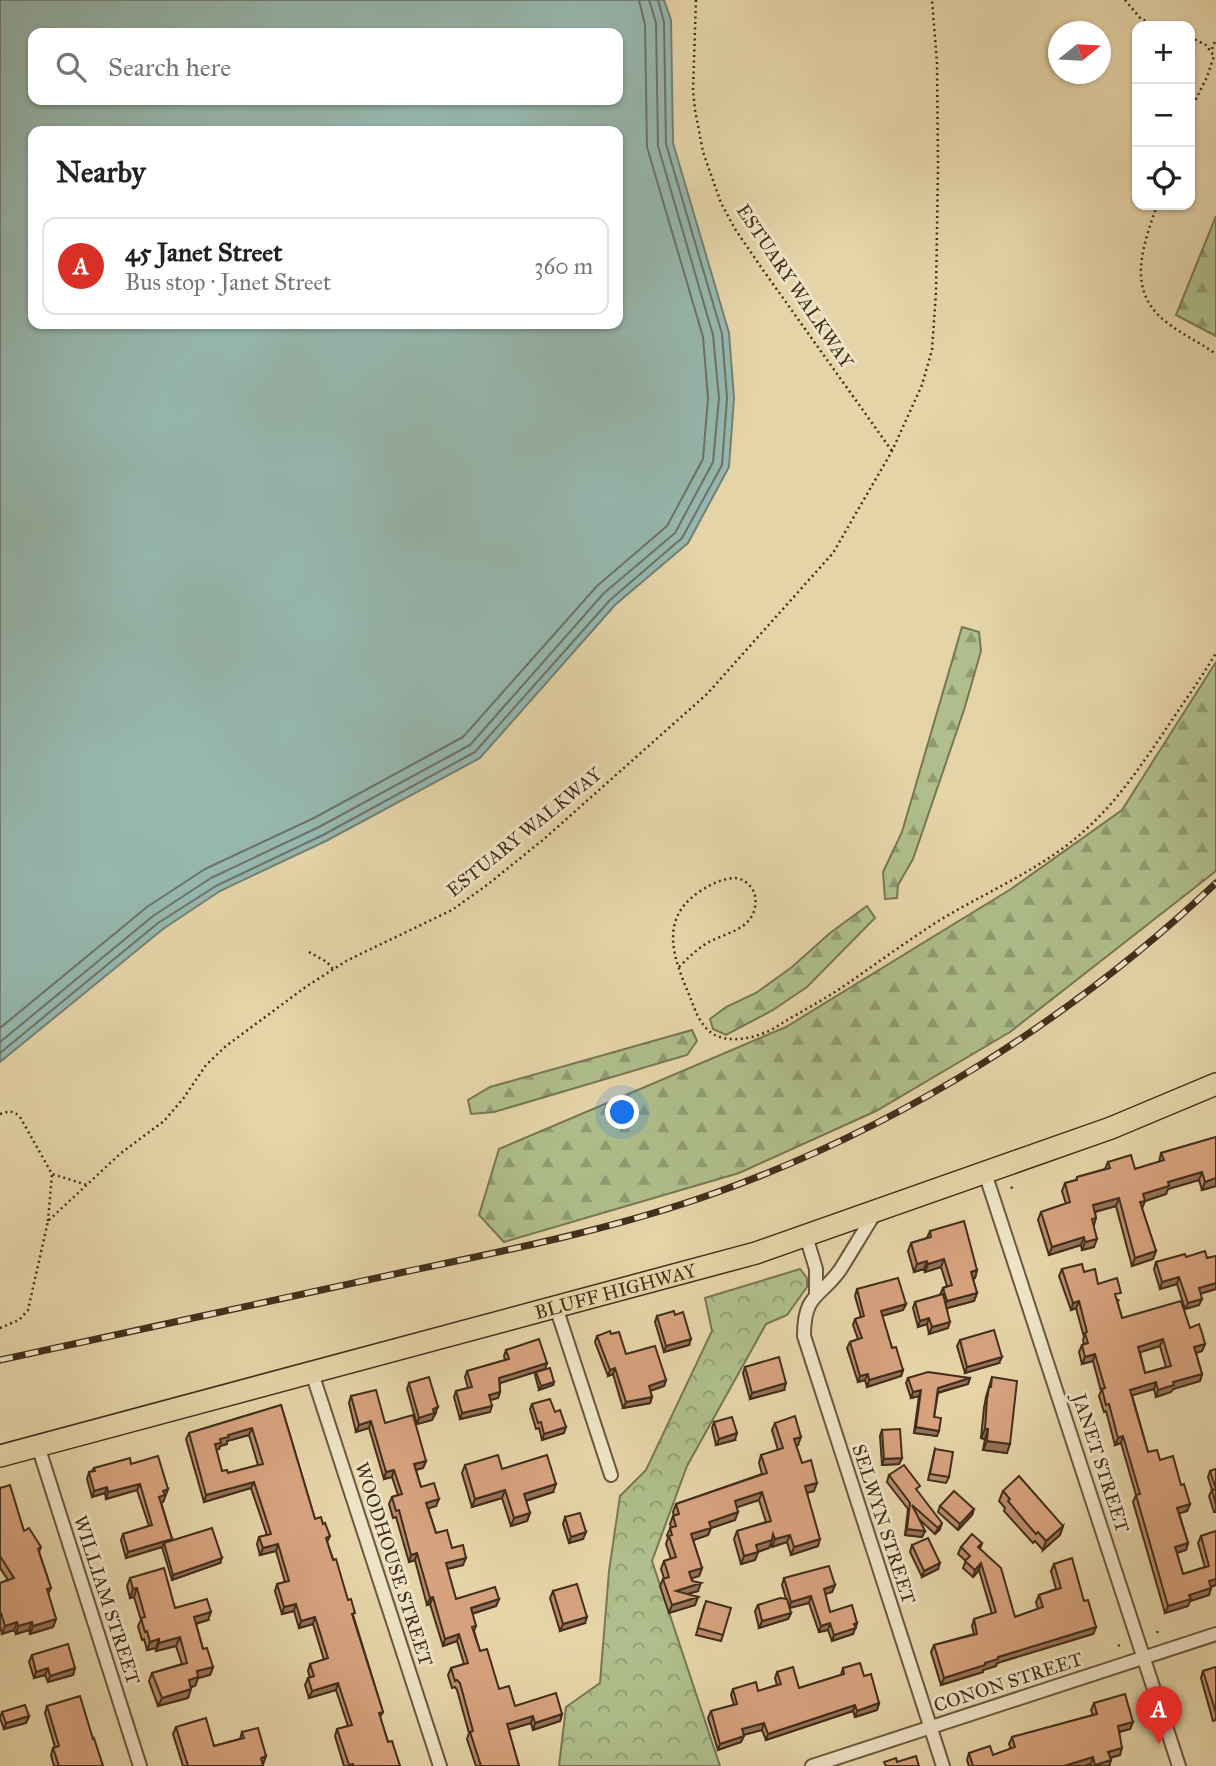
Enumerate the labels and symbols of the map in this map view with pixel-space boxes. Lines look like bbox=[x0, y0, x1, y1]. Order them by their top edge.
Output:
north arrow bbox=[1048, 21, 1111, 84]
street label: ESTUARY WALKWAY bbox=[732, 200, 859, 373]
street label: ESTUARY WALKWAY bbox=[442, 762, 607, 902]
your location bbox=[605, 1095, 639, 1129]
street label: BLUFF HIGHWAY bbox=[532, 1258, 699, 1323]
street label: JANET STREET bbox=[1066, 1389, 1134, 1536]
street label: SELWYN STREET bbox=[847, 1441, 921, 1607]
street label: WOODHOUSE STREET bbox=[350, 1459, 438, 1669]
street label: WILLIAM STREET bbox=[69, 1513, 145, 1687]
street label: CONON STREET bbox=[931, 1647, 1085, 1717]
pin: A bbox=[1136, 1686, 1182, 1744]

